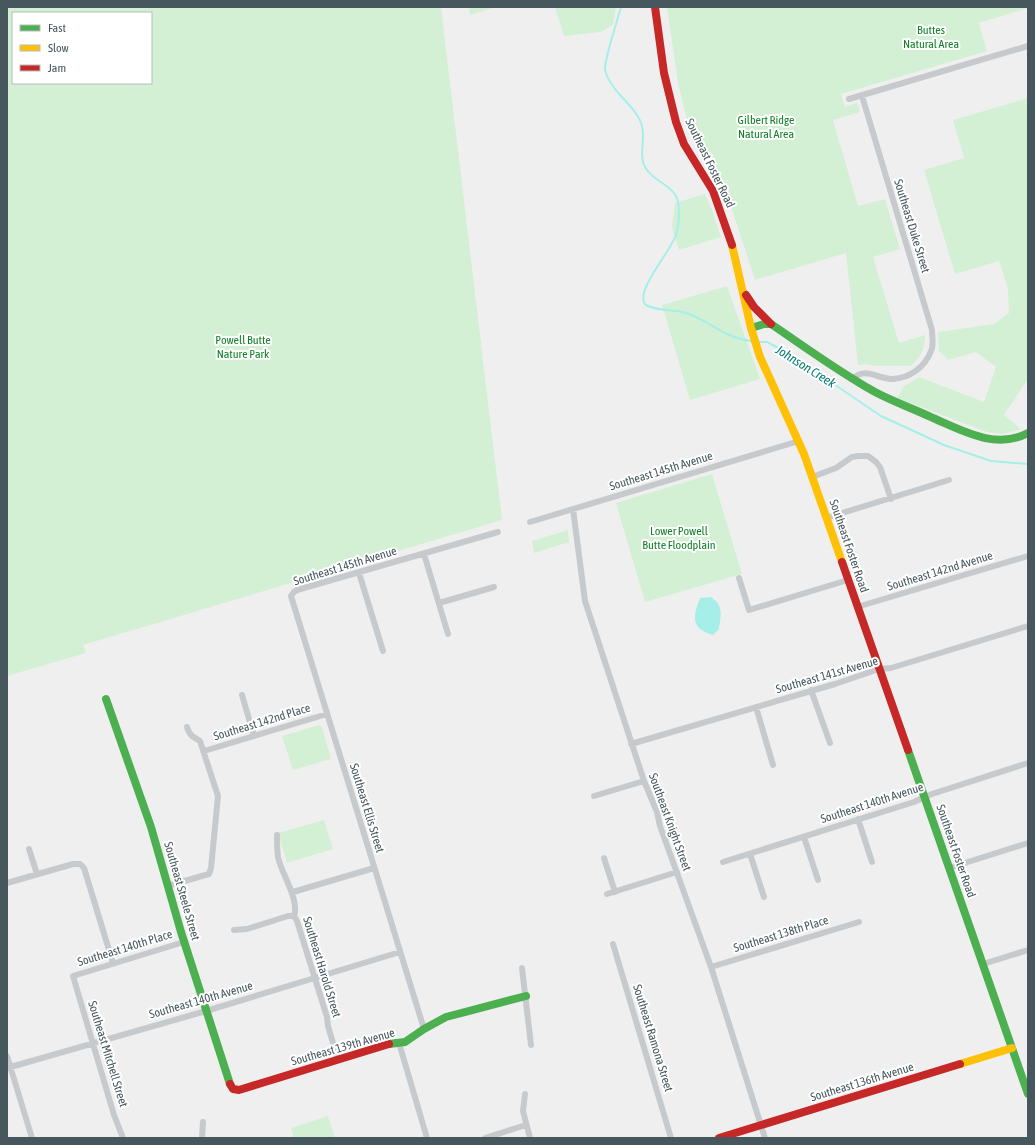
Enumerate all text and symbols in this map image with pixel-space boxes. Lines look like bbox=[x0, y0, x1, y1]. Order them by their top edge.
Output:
legend bbox=[12, 12, 152, 84]
text: Fast bbox=[48, 21, 66, 35]
park label: Buttes Natural Area bbox=[903, 23, 959, 51]
text: Slow bbox=[48, 41, 69, 55]
text: Jam bbox=[48, 61, 66, 75]
park label: Gilbert Ridge Natural Area bbox=[738, 113, 794, 141]
street label: Southeast Foster Road bbox=[682, 116, 738, 210]
street label: Southeast Duke Street bbox=[891, 178, 933, 275]
park label: Powell Butte Nature Park bbox=[215, 333, 271, 361]
water label: Johnson Creek bbox=[772, 341, 839, 391]
street label: Southeast 145th Avenue bbox=[608, 449, 714, 493]
street label: Southeast Foster Road bbox=[827, 498, 871, 594]
park label: Lower Powell Butte Floodplain bbox=[642, 524, 716, 552]
street label: Southeast 145th Avenue bbox=[292, 544, 398, 588]
street label: Southeast 142nd Avenue bbox=[886, 548, 994, 594]
street label: Southeast 141st Avenue bbox=[774, 654, 880, 696]
street label: Southeast 142nd Place bbox=[212, 701, 312, 743]
street label: Southeast Ellis Street bbox=[347, 762, 387, 855]
street label: Southeast Knight Street bbox=[646, 771, 694, 873]
street label: Southeast 140th Avenue bbox=[819, 780, 925, 826]
street label: Southeast Foster Road bbox=[934, 803, 978, 899]
street label: Southeast Steele Street bbox=[161, 840, 203, 942]
street label: Southeast 138th Place bbox=[732, 913, 830, 955]
street label: Southeast Harold Street bbox=[300, 915, 344, 1020]
street label: Southeast 140th Place bbox=[76, 927, 174, 969]
street label: Southeast 140th Avenue bbox=[148, 978, 254, 1022]
street label: Southeast Ramona Street bbox=[630, 983, 676, 1094]
street label: Southeast Mitchell Street bbox=[85, 999, 131, 1109]
street label: Southeast 139th Avenue bbox=[290, 1025, 396, 1069]
street label: Southeast 136th Avenue bbox=[809, 1060, 915, 1104]

